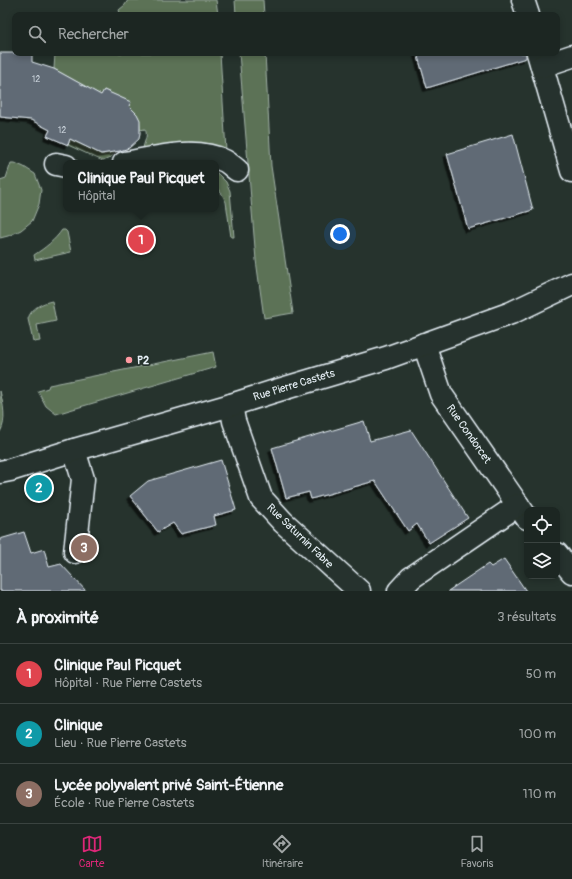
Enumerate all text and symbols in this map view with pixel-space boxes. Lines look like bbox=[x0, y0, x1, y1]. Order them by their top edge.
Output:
search box bbox=[12, 12, 560, 56]
icon: search bbox=[26, 23, 48, 45]
text: Rechercher bbox=[58, 25, 129, 44]
house number: 12 bbox=[32, 74, 40, 85]
house number: 12 bbox=[58, 125, 66, 136]
popup bbox=[63, 160, 219, 212]
text: Clinique Paul Picquet bbox=[77, 169, 205, 188]
text: Hôpital bbox=[77, 188, 116, 204]
your location bbox=[330, 224, 350, 244]
pin: 1 bbox=[128, 225, 154, 255]
place label: P2 bbox=[137, 354, 149, 367]
marker: P2 bbox=[124, 355, 134, 365]
street label: Rue Pierre Castets bbox=[252, 366, 336, 404]
street label: Rue Condorcet bbox=[444, 402, 494, 466]
pin: 2 bbox=[26, 473, 52, 503]
street label: Rue Saturnin Fabre bbox=[264, 501, 336, 571]
map controls bbox=[524, 507, 560, 579]
button: locate bbox=[524, 507, 560, 543]
pin: 3 bbox=[71, 533, 97, 563]
button: layers bbox=[524, 543, 560, 579]
text: À proximité bbox=[16, 607, 99, 628]
text: 3 résultats bbox=[497, 609, 556, 625]
text: Clinique Paul Picquet bbox=[54, 656, 181, 675]
text: 1 bbox=[26, 666, 32, 682]
text: 50 m bbox=[526, 666, 556, 682]
text: Hôpital · Rue Pierre Castets bbox=[54, 675, 202, 691]
text: Clinique bbox=[54, 716, 102, 735]
text: 2 bbox=[25, 726, 33, 742]
text: 100 m bbox=[519, 726, 556, 742]
text: Lieu · Rue Pierre Castets bbox=[54, 735, 186, 751]
text: Lycée polyvalent privé Saint-Étienne bbox=[54, 776, 283, 795]
text: 3 bbox=[25, 786, 33, 802]
text: 110 m bbox=[523, 786, 556, 802]
text: École · Rue Pierre Castets bbox=[54, 795, 194, 811]
tab: Carte bbox=[79, 833, 104, 870]
tab: Itinéraire bbox=[262, 833, 303, 870]
tab: Favoris bbox=[461, 833, 493, 870]

